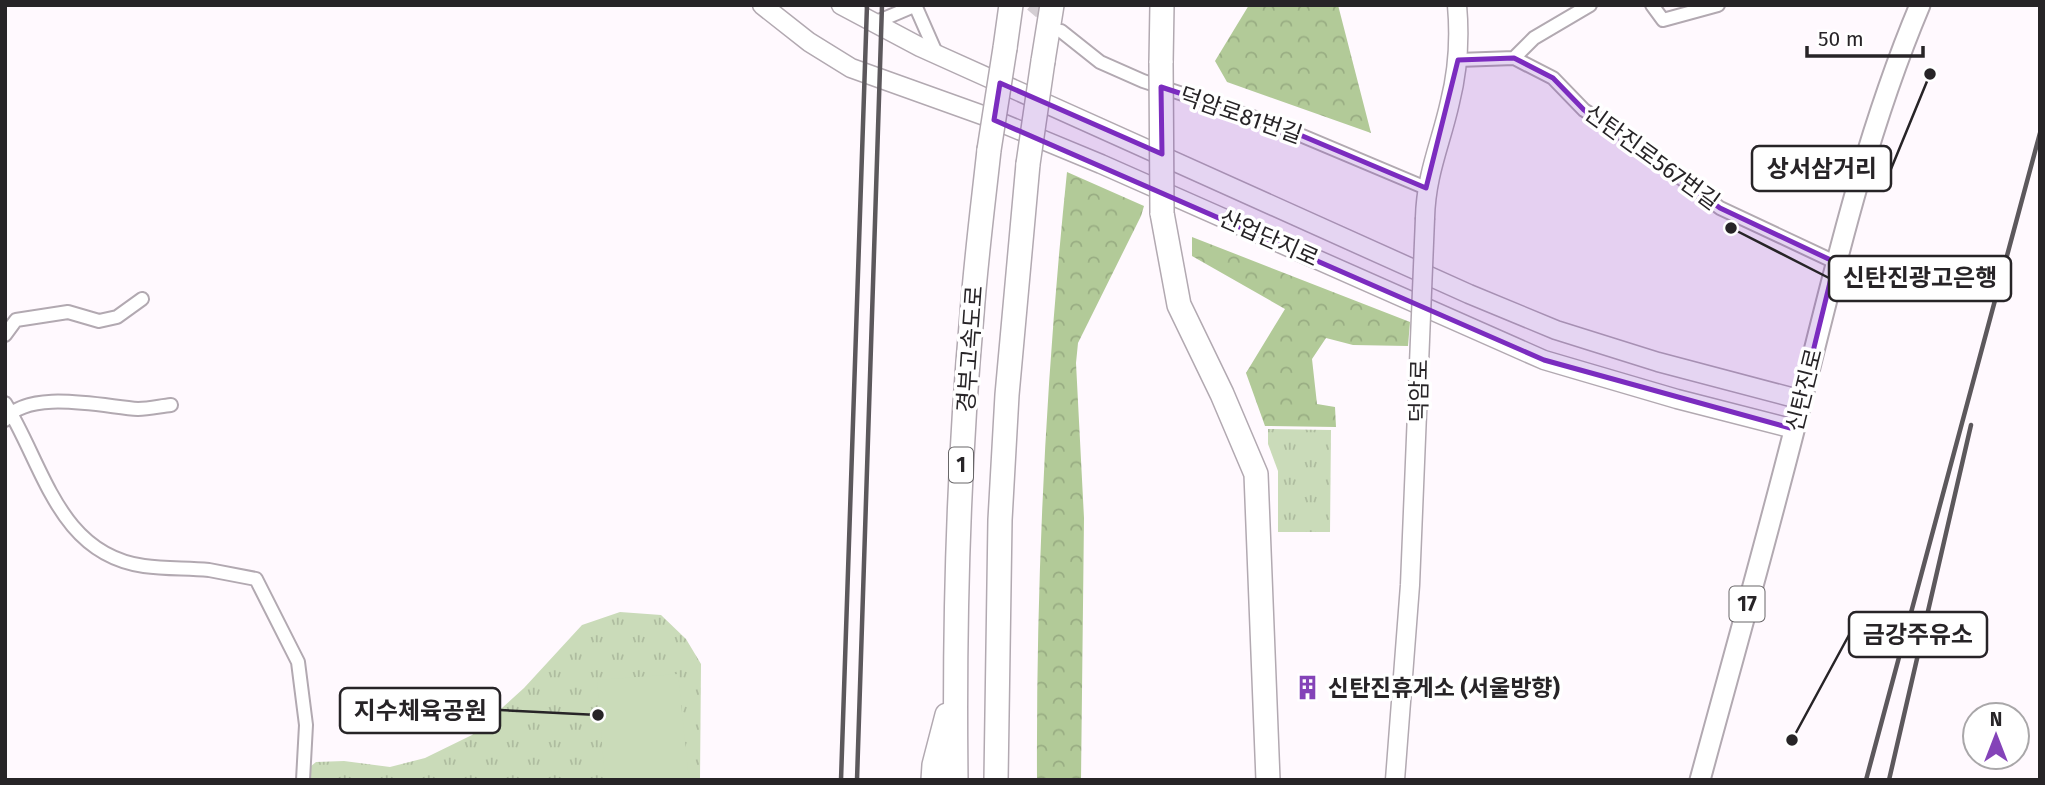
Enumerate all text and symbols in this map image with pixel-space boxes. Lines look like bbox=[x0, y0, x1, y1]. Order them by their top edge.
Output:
scale bar bbox=[1807, 14, 1923, 58]
text: 50 m bbox=[1818, 26, 1864, 52]
street label: 덕암로81번길 bbox=[1176, 81, 1306, 149]
street label: 신탄진로567번길 bbox=[1579, 99, 1725, 215]
callout: 상서삼거리 bbox=[1752, 146, 1891, 191]
text: 상서삼거리 bbox=[1767, 155, 1877, 183]
street label: 산업단지로 bbox=[1215, 204, 1323, 272]
callout: 신탄진광고은행 bbox=[1829, 256, 2011, 301]
text: 신탄진광고은행 bbox=[1843, 264, 1997, 292]
street label: 경부고속도로 bbox=[952, 285, 988, 413]
street label: 신탄진로 bbox=[1780, 346, 1828, 434]
street label: 덕암로 bbox=[1404, 359, 1434, 423]
road number: 1 bbox=[949, 448, 973, 482]
road number: 17 bbox=[1730, 586, 1764, 622]
callout: 금강주유소 bbox=[1849, 612, 1987, 657]
text: 금강주유소 bbox=[1863, 621, 1973, 649]
building icon: 신탄진휴게소 (서울방향) bbox=[1294, 674, 1322, 702]
place label: 신탄진휴게소 (서울방향) bbox=[1328, 674, 1561, 702]
callout: 지수체육공원 bbox=[340, 688, 500, 733]
text: 지수체육공원 bbox=[354, 697, 486, 725]
north arrow bbox=[1961, 701, 2031, 771]
text: N bbox=[1990, 708, 2002, 731]

